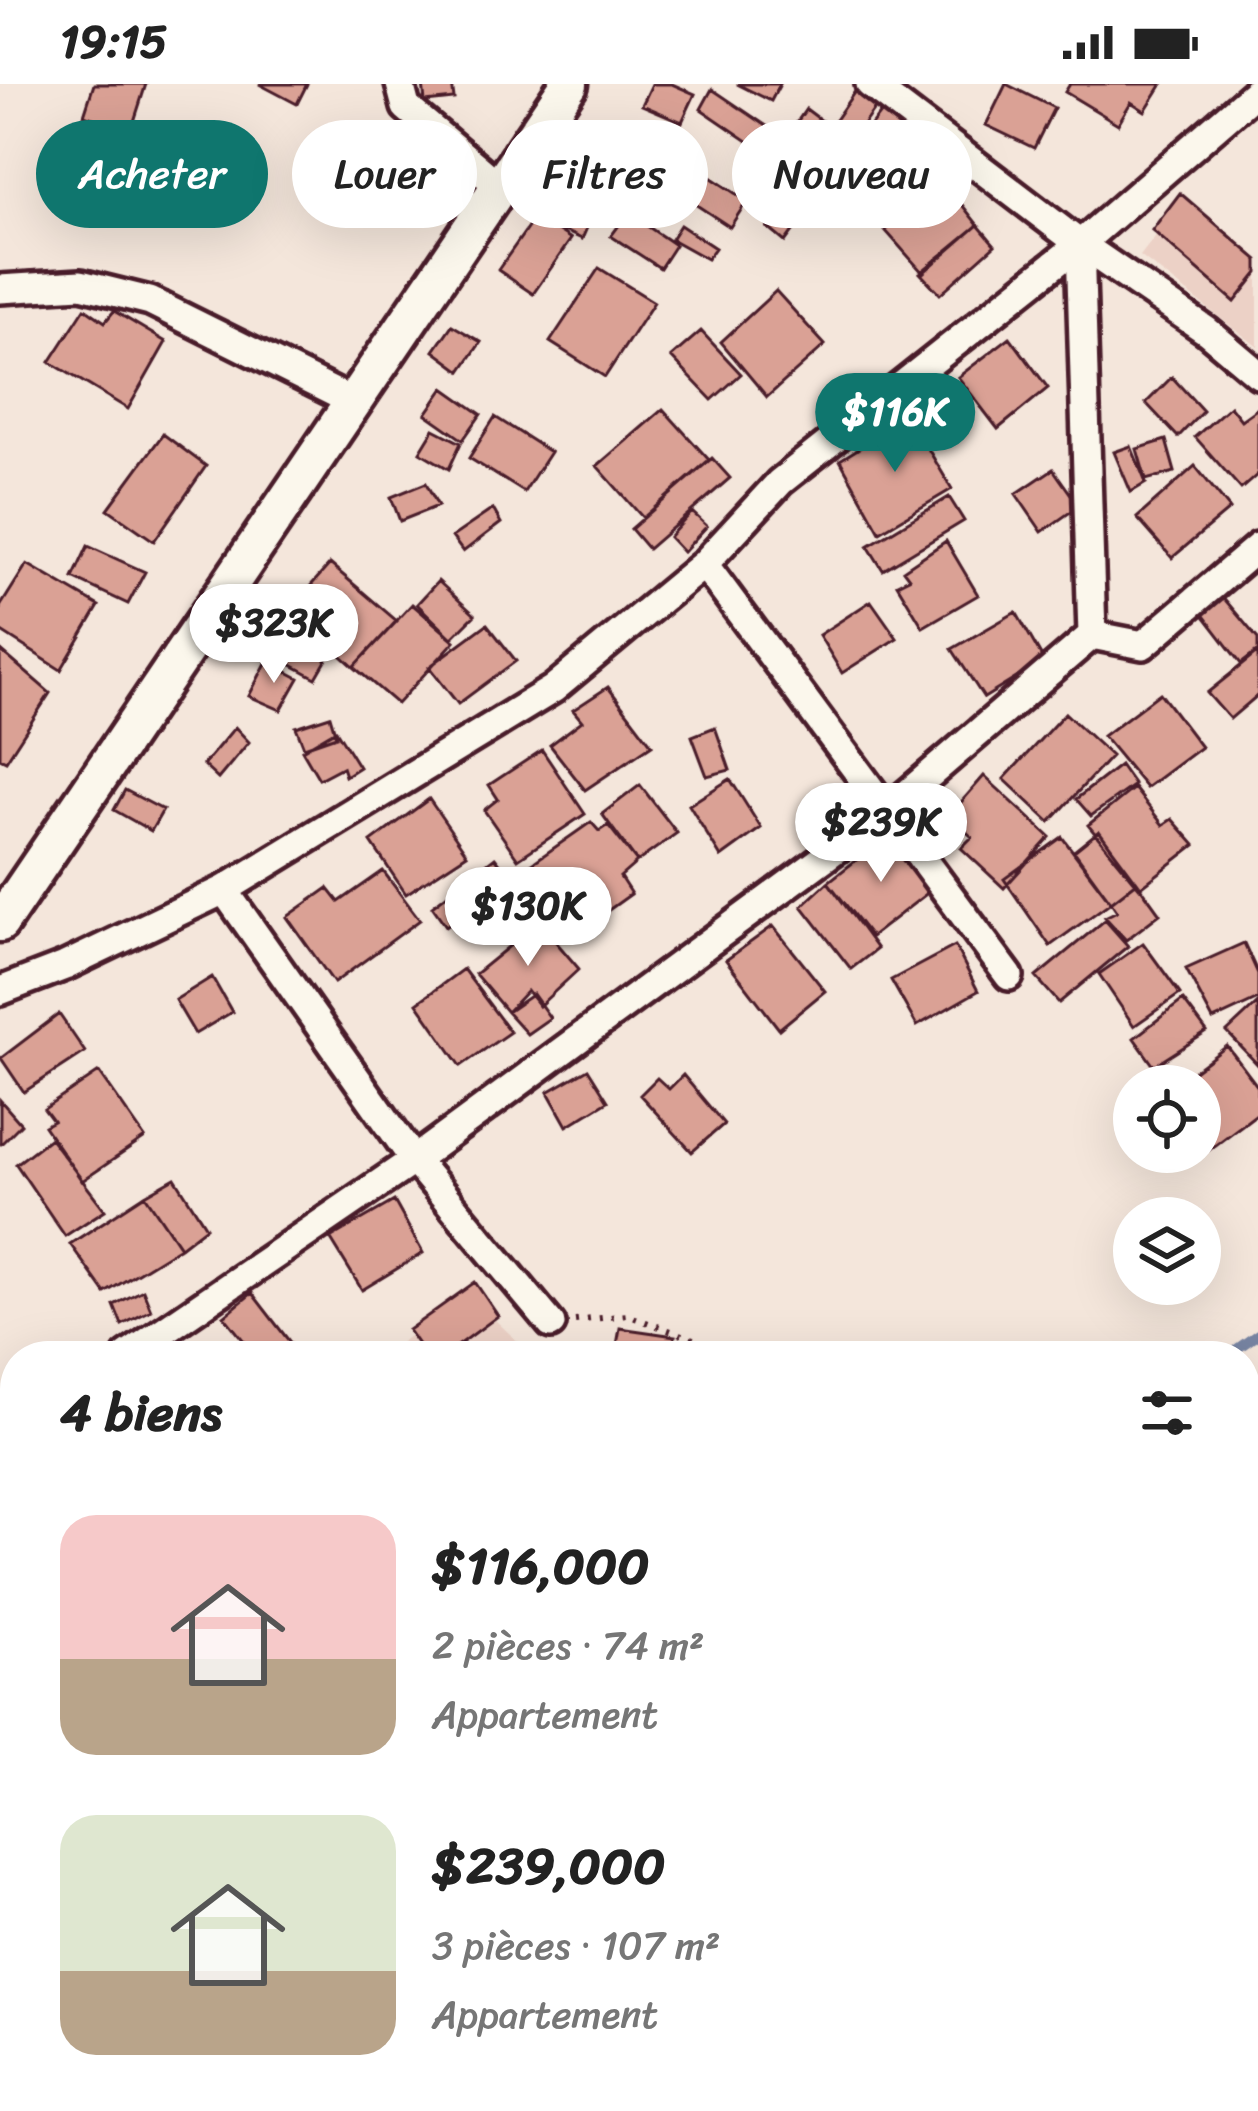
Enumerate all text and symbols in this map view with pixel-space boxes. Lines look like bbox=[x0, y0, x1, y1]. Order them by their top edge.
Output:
text: 19:15 bbox=[60, 2, 167, 82]
chip: Acheter bbox=[36, 120, 268, 228]
chip: Louer bbox=[292, 120, 477, 228]
chip: Filtres bbox=[501, 120, 708, 228]
chip: Nouveau bbox=[732, 120, 972, 228]
pin: $116K bbox=[811, 373, 979, 475]
text: $116K bbox=[842, 377, 948, 446]
pin: $323K bbox=[190, 584, 358, 686]
text: $323K bbox=[216, 588, 332, 657]
pin: $239K bbox=[797, 783, 965, 885]
text: $239K bbox=[822, 787, 940, 856]
pin: $130K bbox=[444, 867, 612, 969]
text: $130K bbox=[472, 871, 584, 940]
map controls bbox=[1113, 1065, 1221, 1305]
button: locate bbox=[1113, 1065, 1221, 1173]
button: layers bbox=[1113, 1197, 1221, 1305]
text: 4 biens bbox=[60, 1368, 222, 1458]
icon: filters bbox=[1134, 1380, 1200, 1446]
text: $116,000 bbox=[432, 1521, 649, 1611]
icon: home bbox=[156, 1563, 300, 1707]
text: 2 pièces · 74 m² bbox=[432, 1611, 704, 1680]
text: Appartement bbox=[432, 1680, 658, 1749]
text: $239,000 bbox=[432, 1821, 665, 1911]
icon: home bbox=[156, 1863, 300, 2007]
text: 3 pièces · 107 m² bbox=[432, 1911, 720, 1980]
text: Appartement bbox=[432, 1980, 658, 2049]

